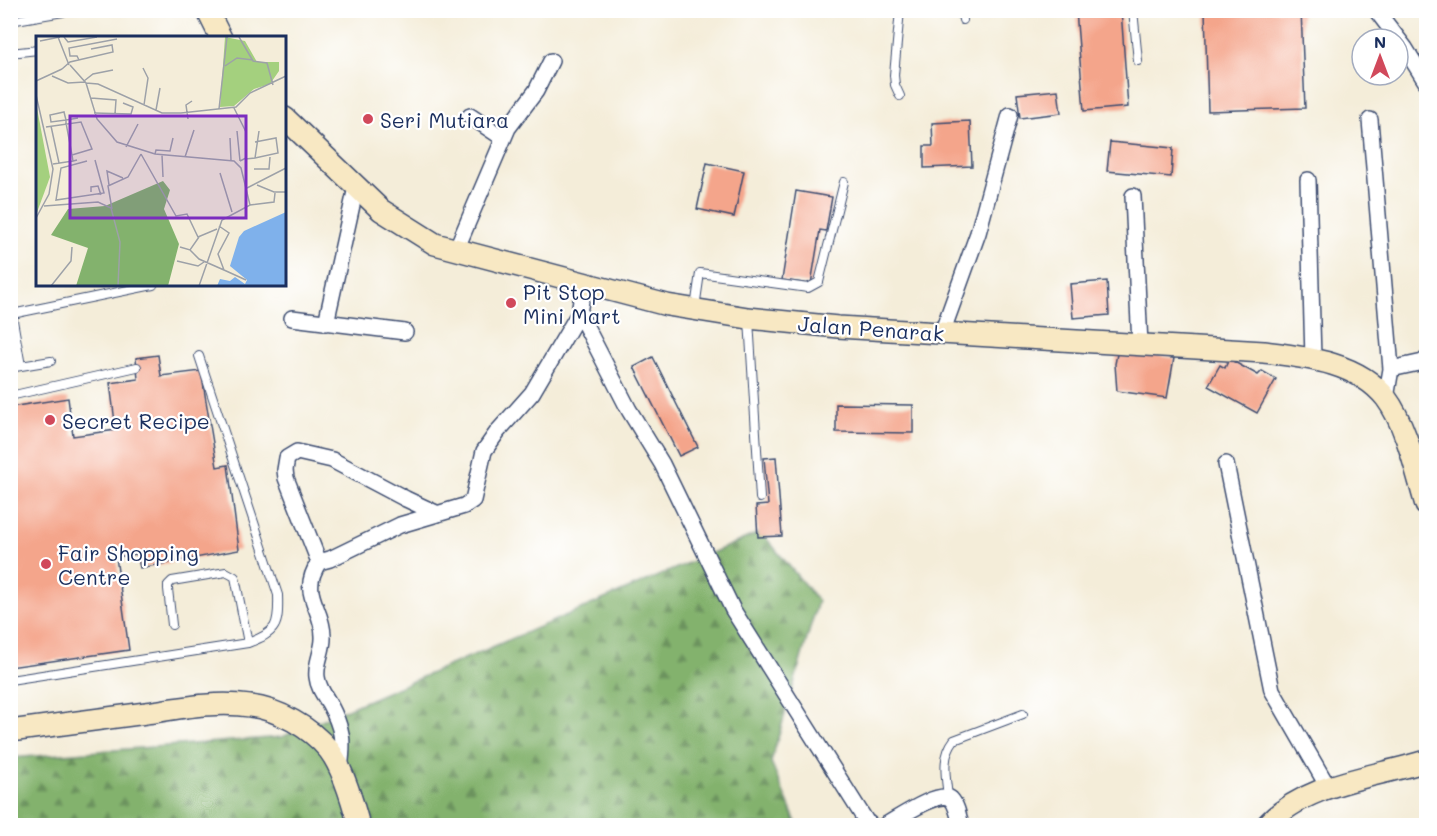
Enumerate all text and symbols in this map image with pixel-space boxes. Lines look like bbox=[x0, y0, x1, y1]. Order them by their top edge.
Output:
north arrow bbox=[1350, 27, 1410, 87]
text: N bbox=[1374, 31, 1386, 52]
inset map bbox=[36, 36, 286, 286]
place label: Seri Mutiara bbox=[380, 106, 509, 133]
marker: Seri Mutiara bbox=[361, 112, 375, 126]
place label: Pit Stop Mini Mart bbox=[523, 278, 621, 329]
marker: Pit Stop Mini Mart bbox=[504, 296, 518, 310]
street label: Jalan Penarak bbox=[797, 309, 945, 347]
place label: Secret Recipe bbox=[62, 407, 210, 434]
marker: Secret Recipe bbox=[43, 413, 57, 427]
place label: Fair Shopping Centre bbox=[58, 539, 199, 590]
marker: Fair Shopping Centre bbox=[39, 557, 53, 571]

